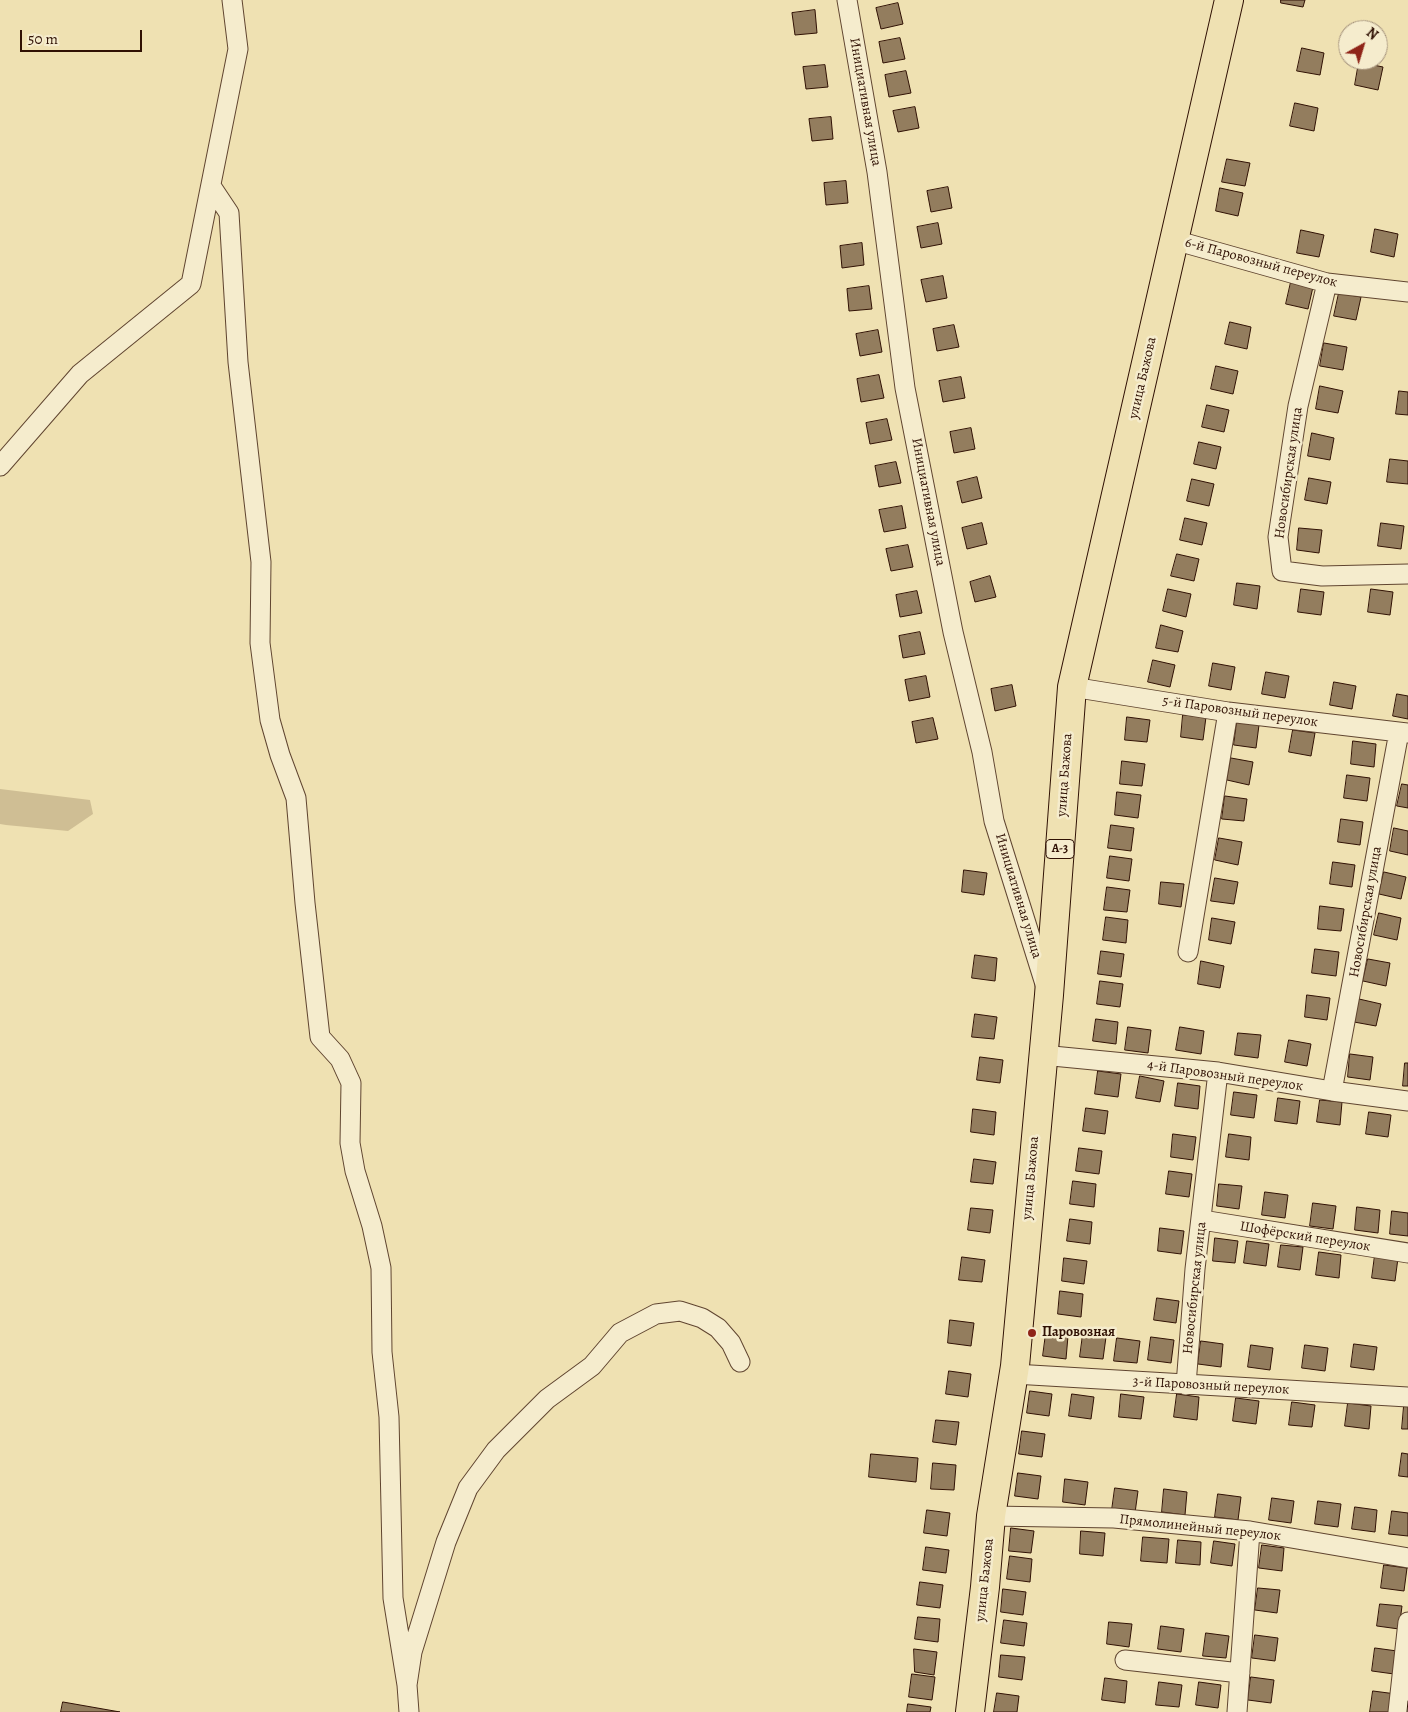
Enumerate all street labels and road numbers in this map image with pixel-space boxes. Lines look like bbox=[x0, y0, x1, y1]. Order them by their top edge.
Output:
street label: Инициативная улица bbox=[845, 36, 885, 168]
street label: 6-й Паровозный переулок bbox=[1183, 235, 1339, 291]
street label: улица Бажова bbox=[1125, 335, 1161, 421]
street label: Новосибирская улица bbox=[1271, 406, 1307, 540]
street label: Инициативная улица bbox=[907, 437, 949, 567]
street label: 5-й Паровозный переулок bbox=[1161, 693, 1319, 731]
street label: улица Бажова bbox=[1054, 733, 1076, 817]
street label: Инициативная улица bbox=[991, 831, 1045, 961]
road number: A-3 bbox=[1046, 840, 1074, 859]
street label: Новосибирская улица bbox=[1346, 845, 1386, 979]
street label: 4-й Паровозный переулок bbox=[1146, 1057, 1304, 1095]
street label: улица Бажова bbox=[1019, 1136, 1043, 1220]
street label: Шофёрский переулок bbox=[1238, 1218, 1372, 1256]
street label: Новосибирская улица bbox=[1180, 1221, 1210, 1355]
street label: 3-й Паровозный переулок bbox=[1132, 1374, 1290, 1398]
street label: Прямолинейный переулок bbox=[1118, 1511, 1282, 1545]
street label: улица Бажова bbox=[972, 1537, 998, 1623]

